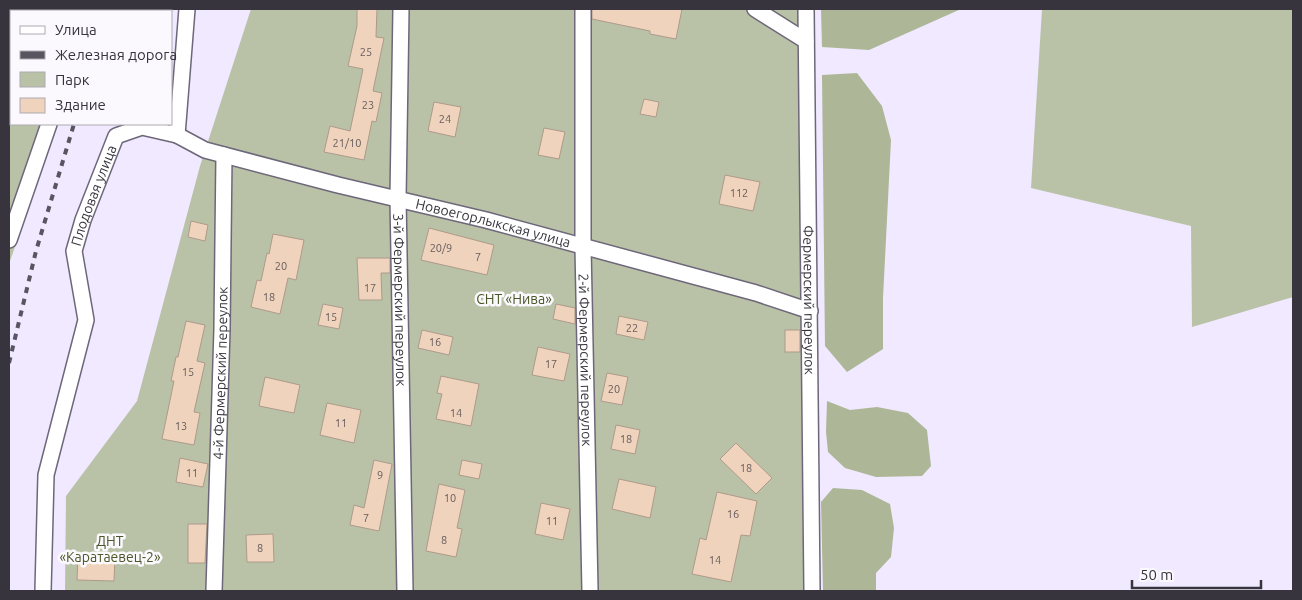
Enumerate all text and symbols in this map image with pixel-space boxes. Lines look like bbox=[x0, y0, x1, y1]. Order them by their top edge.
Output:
legend bbox=[10, 10, 172, 125]
text: Улица bbox=[55, 21, 97, 38]
text: Железная дорога bbox=[55, 46, 177, 63]
house number: 25 bbox=[360, 46, 372, 58]
text: Парк bbox=[55, 71, 90, 88]
text: Здание bbox=[55, 96, 106, 113]
house number: 23 bbox=[362, 99, 374, 111]
house number: 24 bbox=[439, 113, 451, 125]
house number: 21/10 bbox=[333, 137, 361, 149]
street label: Плодовая улица bbox=[68, 143, 120, 248]
house number: 112 bbox=[730, 187, 748, 199]
street label: Новоегорлыкская улица bbox=[414, 196, 572, 251]
street label: 3-й Фермерский переулок bbox=[390, 213, 409, 387]
street label: Фермерский переулок bbox=[800, 225, 818, 375]
house number: 20/9 bbox=[430, 242, 452, 254]
house number: 7 bbox=[475, 251, 481, 263]
house number: 20 bbox=[275, 260, 287, 272]
street label: 2-й Фермерский переулок bbox=[576, 273, 595, 447]
house number: 17 bbox=[364, 282, 376, 294]
street label: 4-й Фермерский переулок bbox=[210, 287, 230, 460]
house number: 18 bbox=[263, 291, 275, 303]
park label: СНТ «Нива» bbox=[476, 291, 552, 307]
house number: 15 bbox=[325, 311, 337, 323]
house number: 22 bbox=[626, 322, 638, 334]
house number: 16 bbox=[429, 336, 441, 348]
house number: 17 bbox=[545, 358, 557, 370]
house number: 15 bbox=[182, 366, 194, 378]
house number: 20 bbox=[608, 383, 620, 395]
house number: 14 bbox=[450, 407, 462, 419]
house number: 11 bbox=[335, 417, 347, 429]
house number: 13 bbox=[175, 420, 187, 432]
house number: 18 bbox=[620, 433, 632, 445]
house number: 18 bbox=[740, 462, 752, 474]
house number: 11 bbox=[186, 467, 198, 479]
house number: 9 bbox=[377, 469, 383, 481]
house number: 10 bbox=[444, 492, 456, 504]
house number: 16 bbox=[727, 508, 739, 520]
house number: 7 bbox=[363, 512, 369, 524]
house number: 11 bbox=[546, 515, 558, 527]
park label: ДНТ «Каратаевец-2» bbox=[60, 533, 161, 565]
house number: 8 bbox=[441, 534, 447, 546]
house number: 8 bbox=[257, 542, 263, 554]
house number: 14 bbox=[709, 554, 721, 566]
scale bar bbox=[1132, 558, 1261, 590]
text: 50 m bbox=[1140, 566, 1173, 583]

